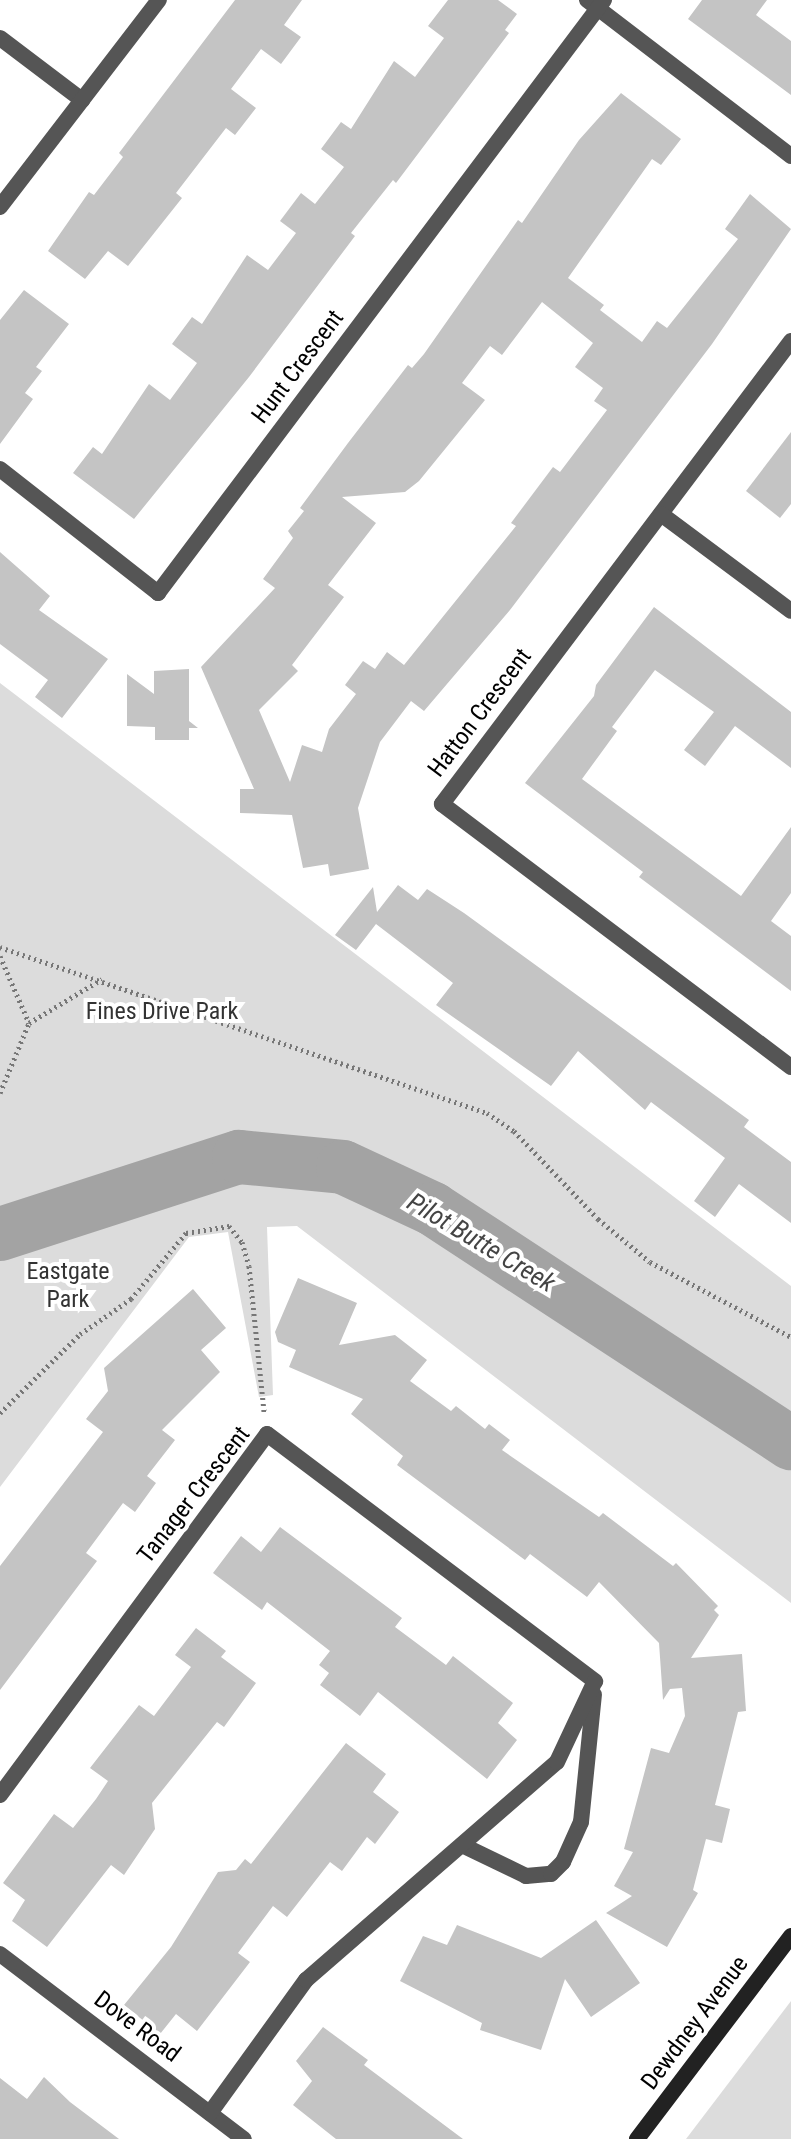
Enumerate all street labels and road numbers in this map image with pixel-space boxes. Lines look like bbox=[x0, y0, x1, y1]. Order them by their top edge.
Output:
street label: Hunt Crescent bbox=[246, 305, 350, 429]
street label: Hatton Crescent bbox=[422, 643, 538, 783]
street label: Tanager Crescent bbox=[132, 1421, 256, 1569]
street label: Dewdney Avenue bbox=[635, 1951, 755, 2095]
street label: Dove Road bbox=[88, 1985, 186, 2069]

